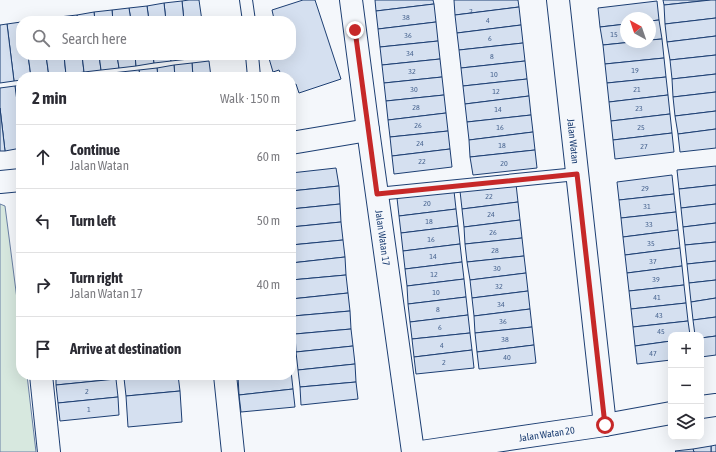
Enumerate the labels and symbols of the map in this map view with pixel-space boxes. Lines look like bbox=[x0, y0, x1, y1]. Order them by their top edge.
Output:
house number: 2 bbox=[469, 7, 473, 16]
north arrow bbox=[620, 12, 656, 48]
house number: 38 bbox=[402, 13, 410, 22]
house number: 4 bbox=[486, 16, 490, 25]
route end bbox=[346, 21, 364, 39]
house number: 15 bbox=[610, 30, 618, 39]
house number: 36 bbox=[404, 31, 412, 40]
house number: 6 bbox=[488, 34, 492, 43]
house number: 34 bbox=[406, 49, 414, 58]
house number: 8 bbox=[490, 52, 494, 61]
house number: 19 bbox=[631, 66, 639, 75]
house number: 32 bbox=[408, 67, 416, 76]
house number: 10 bbox=[490, 70, 498, 79]
house number: 30 bbox=[410, 85, 418, 94]
house number: 21 bbox=[633, 85, 641, 94]
house number: 12 bbox=[492, 87, 500, 96]
house number: 28 bbox=[412, 103, 420, 112]
house number: 23 bbox=[635, 104, 643, 113]
house number: 14 bbox=[494, 105, 502, 114]
street label: Jalan Watan bbox=[565, 118, 581, 165]
house number: 26 bbox=[414, 121, 422, 130]
house number: 16 bbox=[496, 123, 504, 132]
house number: 25 bbox=[637, 123, 645, 132]
house number: 24 bbox=[416, 139, 424, 148]
house number: 18 bbox=[498, 141, 506, 150]
house number: 27 bbox=[640, 142, 648, 151]
house number: 22 bbox=[418, 157, 426, 166]
house number: 20 bbox=[500, 159, 508, 168]
house number: 29 bbox=[641, 184, 649, 193]
house number: 22 bbox=[485, 192, 493, 201]
house number: 20 bbox=[423, 199, 431, 208]
house number: 31 bbox=[643, 202, 651, 211]
street label: Jalan Watan 17 bbox=[373, 209, 392, 267]
house number: 24 bbox=[487, 210, 495, 219]
house number: 18 bbox=[425, 217, 433, 226]
house number: 33 bbox=[645, 220, 653, 229]
house number: 26 bbox=[489, 228, 497, 237]
house number: 16 bbox=[427, 235, 435, 244]
house number: 35 bbox=[647, 239, 655, 248]
house number: 28 bbox=[491, 246, 499, 255]
house number: 14 bbox=[429, 252, 437, 261]
house number: 37 bbox=[649, 257, 657, 266]
house number: 30 bbox=[493, 264, 501, 273]
house number: 12 bbox=[430, 270, 438, 279]
house number: 39 bbox=[652, 275, 660, 284]
house number: 32 bbox=[495, 282, 503, 291]
house number: 10 bbox=[432, 288, 440, 297]
house number: 41 bbox=[653, 293, 661, 302]
house number: 34 bbox=[497, 300, 505, 309]
house number: 8 bbox=[436, 305, 440, 314]
house number: 43 bbox=[655, 311, 663, 320]
house number: 36 bbox=[499, 317, 507, 326]
house number: 6 bbox=[438, 323, 442, 332]
house number: 45 bbox=[657, 327, 665, 336]
house number: 38 bbox=[501, 335, 509, 344]
house number: 4 bbox=[440, 341, 444, 350]
house number: 47 bbox=[649, 349, 657, 358]
house number: 40 bbox=[503, 353, 511, 362]
house number: 2 bbox=[442, 358, 446, 367]
house number: 2 bbox=[85, 387, 89, 396]
house number: 1 bbox=[87, 405, 91, 414]
route start bbox=[596, 416, 614, 434]
street label: Jalan Watan 20 bbox=[518, 424, 576, 444]

